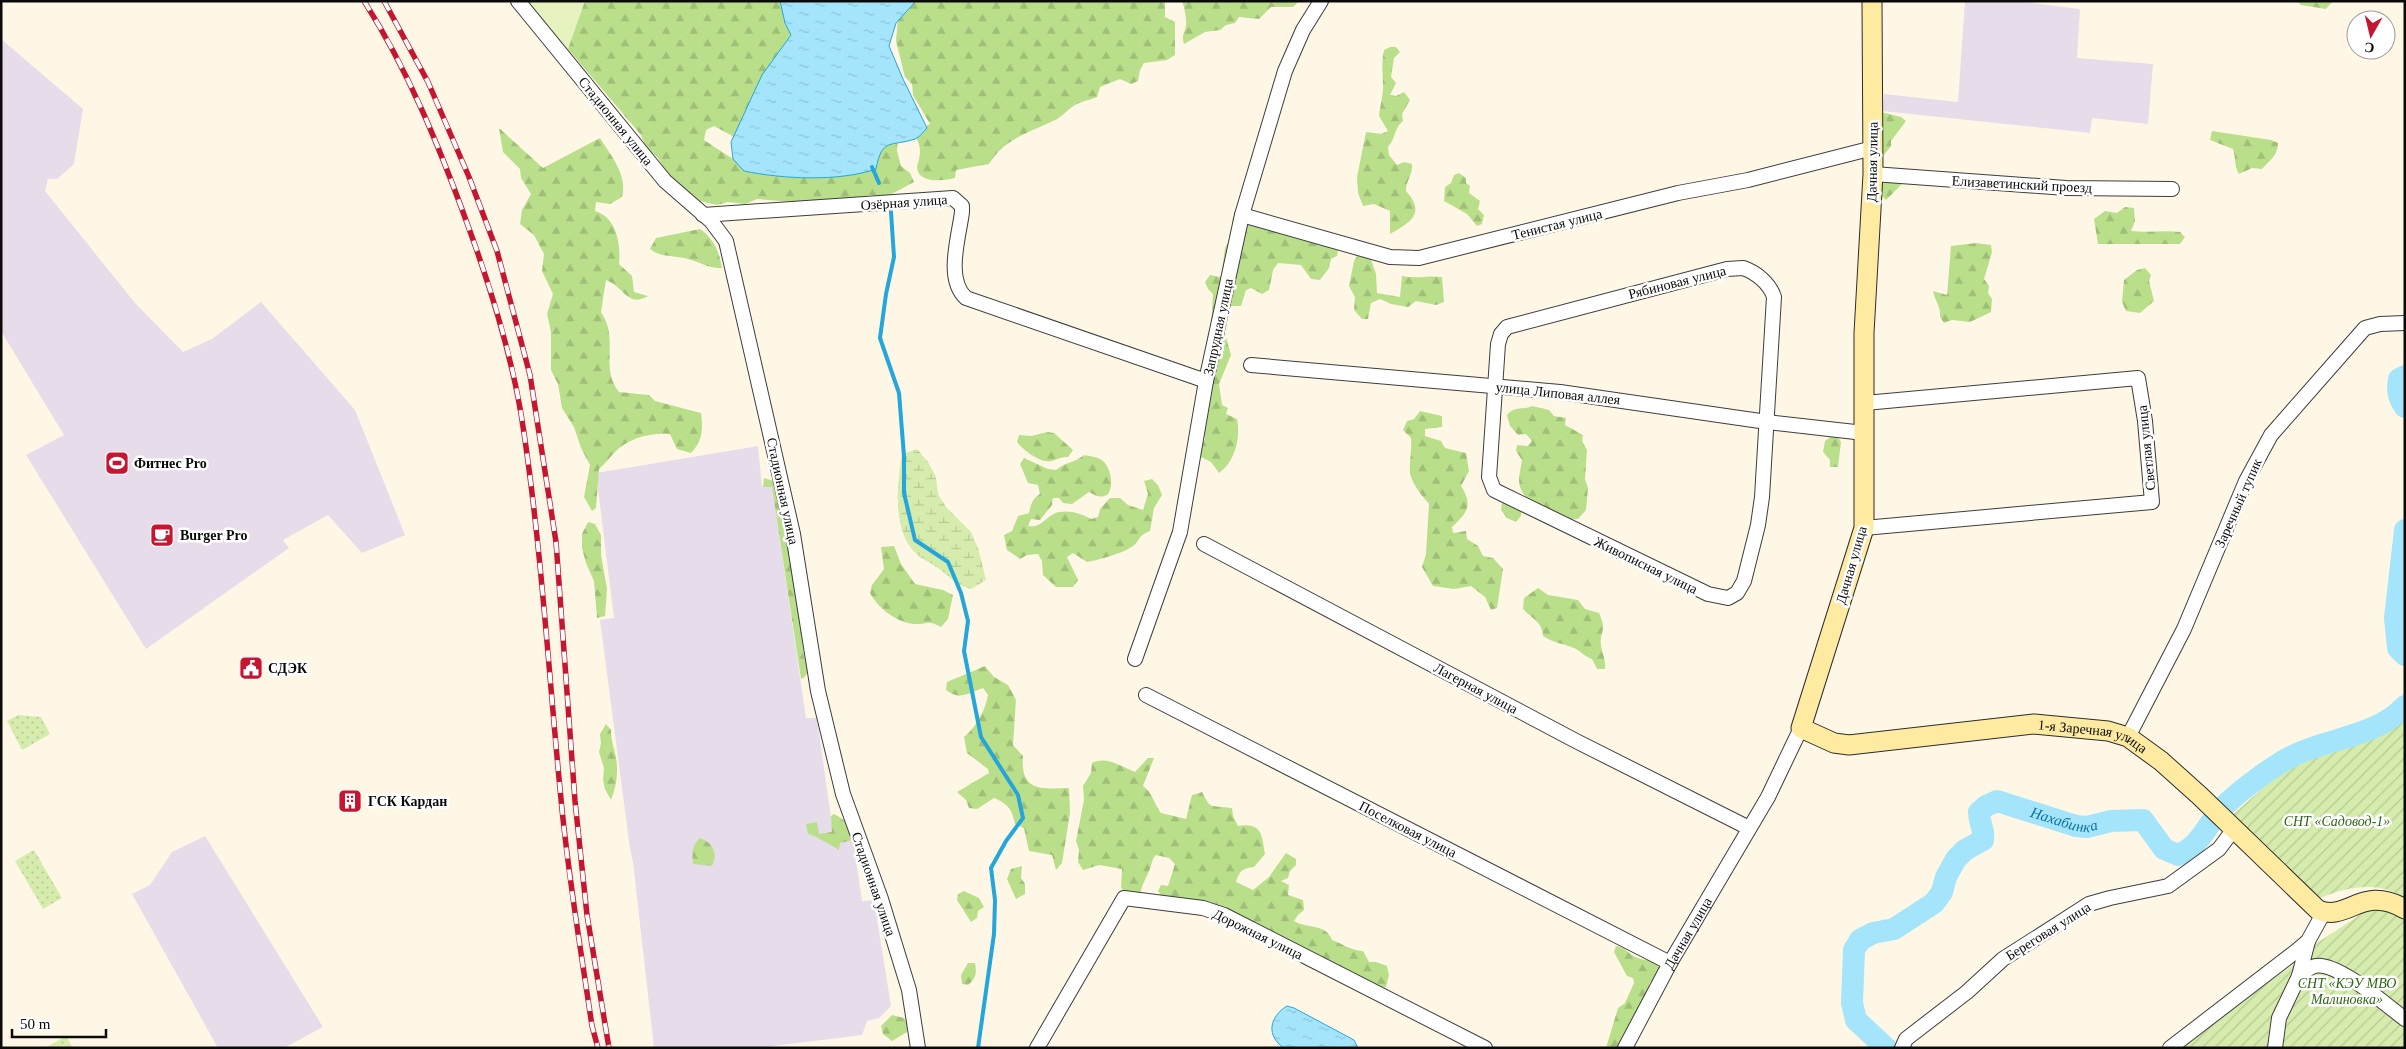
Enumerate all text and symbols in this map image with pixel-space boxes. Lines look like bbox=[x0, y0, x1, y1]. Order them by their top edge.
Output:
north arrow bbox=[2346, 10, 2396, 60]
text: С bbox=[2363, 39, 2375, 56]
street label: Стадионная улица bbox=[575, 74, 656, 169]
street label: Дачная улица bbox=[1864, 121, 1881, 202]
street label: Елизаветинский проезд bbox=[1951, 173, 2093, 196]
street label: Озёрная улица bbox=[860, 192, 949, 213]
street label: Тенистая улица bbox=[1510, 206, 1605, 243]
street label: Рябиновая улица bbox=[1627, 263, 1728, 302]
street label: Запрудная улица bbox=[1201, 276, 1236, 377]
street label: улица Липовая аллея bbox=[1495, 380, 1621, 408]
street label: Светлая улица bbox=[2134, 404, 2158, 491]
street label: Стадионная улица bbox=[764, 436, 801, 547]
sports icon: Фитнес Pro bbox=[104, 450, 130, 476]
place label: Фитнес Pro bbox=[134, 456, 207, 471]
street label: Заречный тупик bbox=[2212, 456, 2265, 550]
cafe icon: Burger Pro bbox=[149, 522, 175, 548]
street label: Дачная улица bbox=[1833, 524, 1870, 606]
place label: Burger Pro bbox=[180, 528, 248, 543]
street label: Живописная улица bbox=[1592, 534, 1701, 597]
public building icon: СДЭК bbox=[238, 655, 264, 681]
street label: Лагерная улица bbox=[1431, 660, 1521, 717]
place label: СДЭК bbox=[268, 661, 308, 676]
street label: 1-я Заречная улица bbox=[2037, 717, 2150, 757]
building icon: ГСК Кардан bbox=[337, 788, 363, 814]
place label: ГСК Кардан bbox=[368, 794, 447, 809]
street label: Поселковая улица bbox=[1357, 798, 1460, 861]
water label: Нахабинка bbox=[2028, 804, 2099, 835]
park label: СНТ «Садовод-1» bbox=[2284, 814, 2390, 829]
street label: Стадионная улица bbox=[849, 830, 899, 939]
street label: Дачная улица bbox=[1661, 894, 1715, 972]
street label: Береговая улица bbox=[2003, 899, 2094, 963]
street label: Дорожная улица bbox=[1210, 906, 1306, 963]
park label: СНТ «КЭУ МВО Малиновка» bbox=[2298, 976, 2396, 1007]
scale bar bbox=[12, 1006, 106, 1038]
text: 50 m bbox=[20, 1016, 51, 1032]

